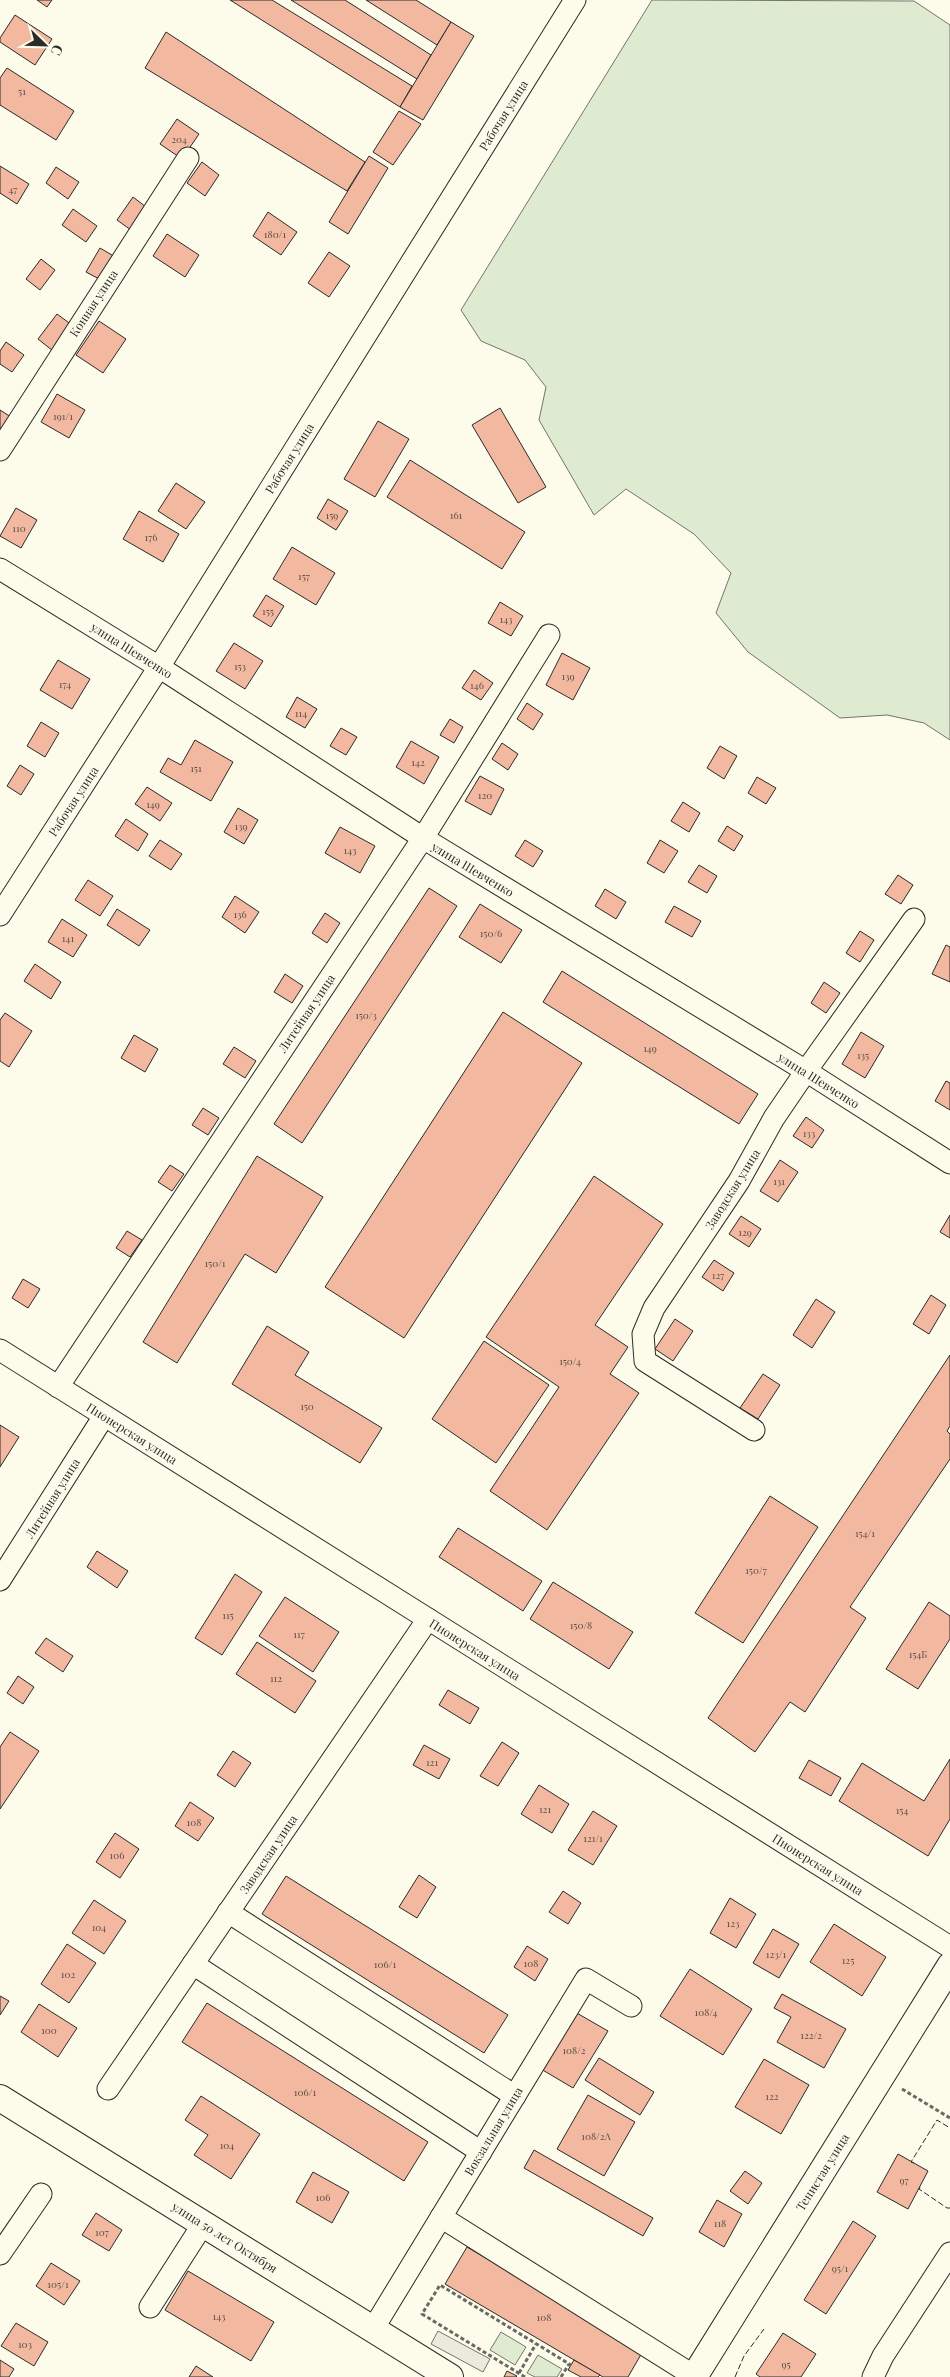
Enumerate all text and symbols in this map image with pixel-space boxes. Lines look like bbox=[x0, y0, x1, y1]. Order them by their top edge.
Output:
north arrow bbox=[20, 20, 70, 70]
text: С bbox=[47, 42, 68, 59]
street label: Рабочая улица bbox=[475, 77, 531, 153]
house number: 51 bbox=[18, 84, 26, 98]
house number: 204 bbox=[171, 132, 187, 146]
house number: 47 bbox=[9, 182, 17, 196]
house number: 180/1 bbox=[264, 227, 286, 241]
street label: Конная улица bbox=[65, 266, 121, 340]
house number: 191/1 bbox=[53, 409, 73, 423]
street label: Рабочая улица bbox=[261, 420, 317, 496]
house number: 159 bbox=[326, 508, 338, 522]
house number: 161 bbox=[450, 508, 463, 522]
house number: 110 bbox=[12, 521, 26, 535]
house number: 176 bbox=[145, 530, 157, 544]
house number: 157 bbox=[298, 569, 310, 583]
house number: 155 bbox=[262, 604, 274, 618]
house number: 143 bbox=[500, 612, 513, 626]
street label: улица Шевченко bbox=[87, 618, 176, 682]
house number: 153 bbox=[234, 659, 247, 673]
house number: 139 bbox=[561, 669, 575, 683]
house number: 174 bbox=[59, 677, 71, 691]
house number: 146 bbox=[470, 678, 484, 692]
house number: 114 bbox=[295, 706, 307, 720]
house number: 142 bbox=[411, 755, 425, 769]
house number: 151 bbox=[190, 761, 202, 775]
street label: Рабочая улица bbox=[44, 763, 102, 839]
house number: 120 bbox=[478, 788, 492, 802]
house number: 149 bbox=[146, 797, 160, 811]
house number: 139 bbox=[234, 819, 248, 833]
street label: улица Шевченко bbox=[428, 838, 517, 900]
house number: 143 bbox=[344, 843, 357, 857]
house number: 136 bbox=[233, 907, 247, 921]
house number: 150/6 bbox=[480, 926, 502, 940]
house number: 141 bbox=[62, 931, 74, 945]
street label: Литейная улица bbox=[273, 971, 338, 1056]
house number: 150/3 bbox=[355, 1008, 377, 1022]
house number: 149 bbox=[643, 1041, 657, 1055]
street label: улица Шевченко bbox=[774, 1048, 863, 1112]
house number: 135 bbox=[857, 1048, 869, 1062]
house number: 133 bbox=[803, 1126, 816, 1140]
street label: Заводская улица bbox=[701, 1146, 763, 1232]
house number: 131 bbox=[773, 1174, 785, 1188]
house number: 129 bbox=[738, 1225, 752, 1239]
house number: 150/1 bbox=[204, 1256, 226, 1270]
house number: 127 bbox=[712, 1268, 724, 1282]
house number: 150/4 bbox=[559, 1354, 581, 1368]
street label: Пионерская улица bbox=[84, 1399, 180, 1467]
house number: 150 bbox=[300, 1399, 314, 1413]
street label: Литейная улица bbox=[21, 1455, 83, 1542]
house number: 154/1 bbox=[855, 1526, 875, 1540]
house number: 150/7 bbox=[745, 1563, 767, 1577]
house number: 115 bbox=[222, 1608, 234, 1622]
street label: Пионерская улица bbox=[427, 1615, 523, 1683]
house number: 150/8 bbox=[570, 1618, 592, 1632]
house number: 117 bbox=[293, 1627, 305, 1641]
house number: 154Б bbox=[909, 1647, 927, 1661]
house number: 112 bbox=[270, 1671, 282, 1685]
house number: 121 bbox=[426, 1755, 438, 1769]
house number: 121 bbox=[539, 1802, 551, 1816]
house number: 154 bbox=[896, 1803, 908, 1817]
street label: Заводская улица bbox=[236, 1811, 300, 1897]
house number: 108 bbox=[187, 1815, 201, 1829]
street label: Пионерская улица bbox=[770, 1830, 866, 1898]
house number: 121/1 bbox=[583, 1831, 603, 1845]
house number: 106 bbox=[110, 1848, 124, 1862]
house number: 123 bbox=[727, 1916, 740, 1930]
house number: 104 bbox=[92, 1920, 106, 1934]
house number: 123/1 bbox=[766, 1947, 787, 1961]
house number: 125 bbox=[842, 1953, 854, 1967]
house number: 108 bbox=[524, 1956, 538, 1970]
house number: 106/1 bbox=[374, 1957, 396, 1971]
house number: 102 bbox=[61, 1967, 75, 1981]
house number: 108/4 bbox=[695, 2005, 717, 2019]
house number: 100 bbox=[41, 2023, 57, 2037]
house number: 122/2 bbox=[800, 2028, 822, 2042]
house number: 108/2 bbox=[562, 2043, 586, 2057]
street label: Вокзальная улица bbox=[460, 2084, 526, 2178]
house number: 106/1 bbox=[294, 2085, 316, 2099]
house number: 122 bbox=[765, 2089, 779, 2103]
house number: 108/2А bbox=[581, 2129, 611, 2143]
street label: Тенистая улица bbox=[792, 2130, 852, 2214]
house number: 104 bbox=[220, 2138, 234, 2152]
house number: 97 bbox=[899, 2173, 909, 2187]
house number: 106 bbox=[316, 2190, 330, 2204]
street label: улица 50 лет Октября bbox=[168, 2198, 281, 2276]
house number: 118 bbox=[714, 2216, 726, 2230]
house number: 107 bbox=[95, 2225, 109, 2239]
house number: 95/1 bbox=[832, 2261, 849, 2275]
house number: 105/1 bbox=[47, 2277, 69, 2291]
house number: 143 bbox=[213, 2309, 226, 2323]
house number: 108 bbox=[537, 2310, 551, 2324]
house number: 103 bbox=[18, 2337, 33, 2351]
house number: 95 bbox=[781, 2357, 791, 2371]

